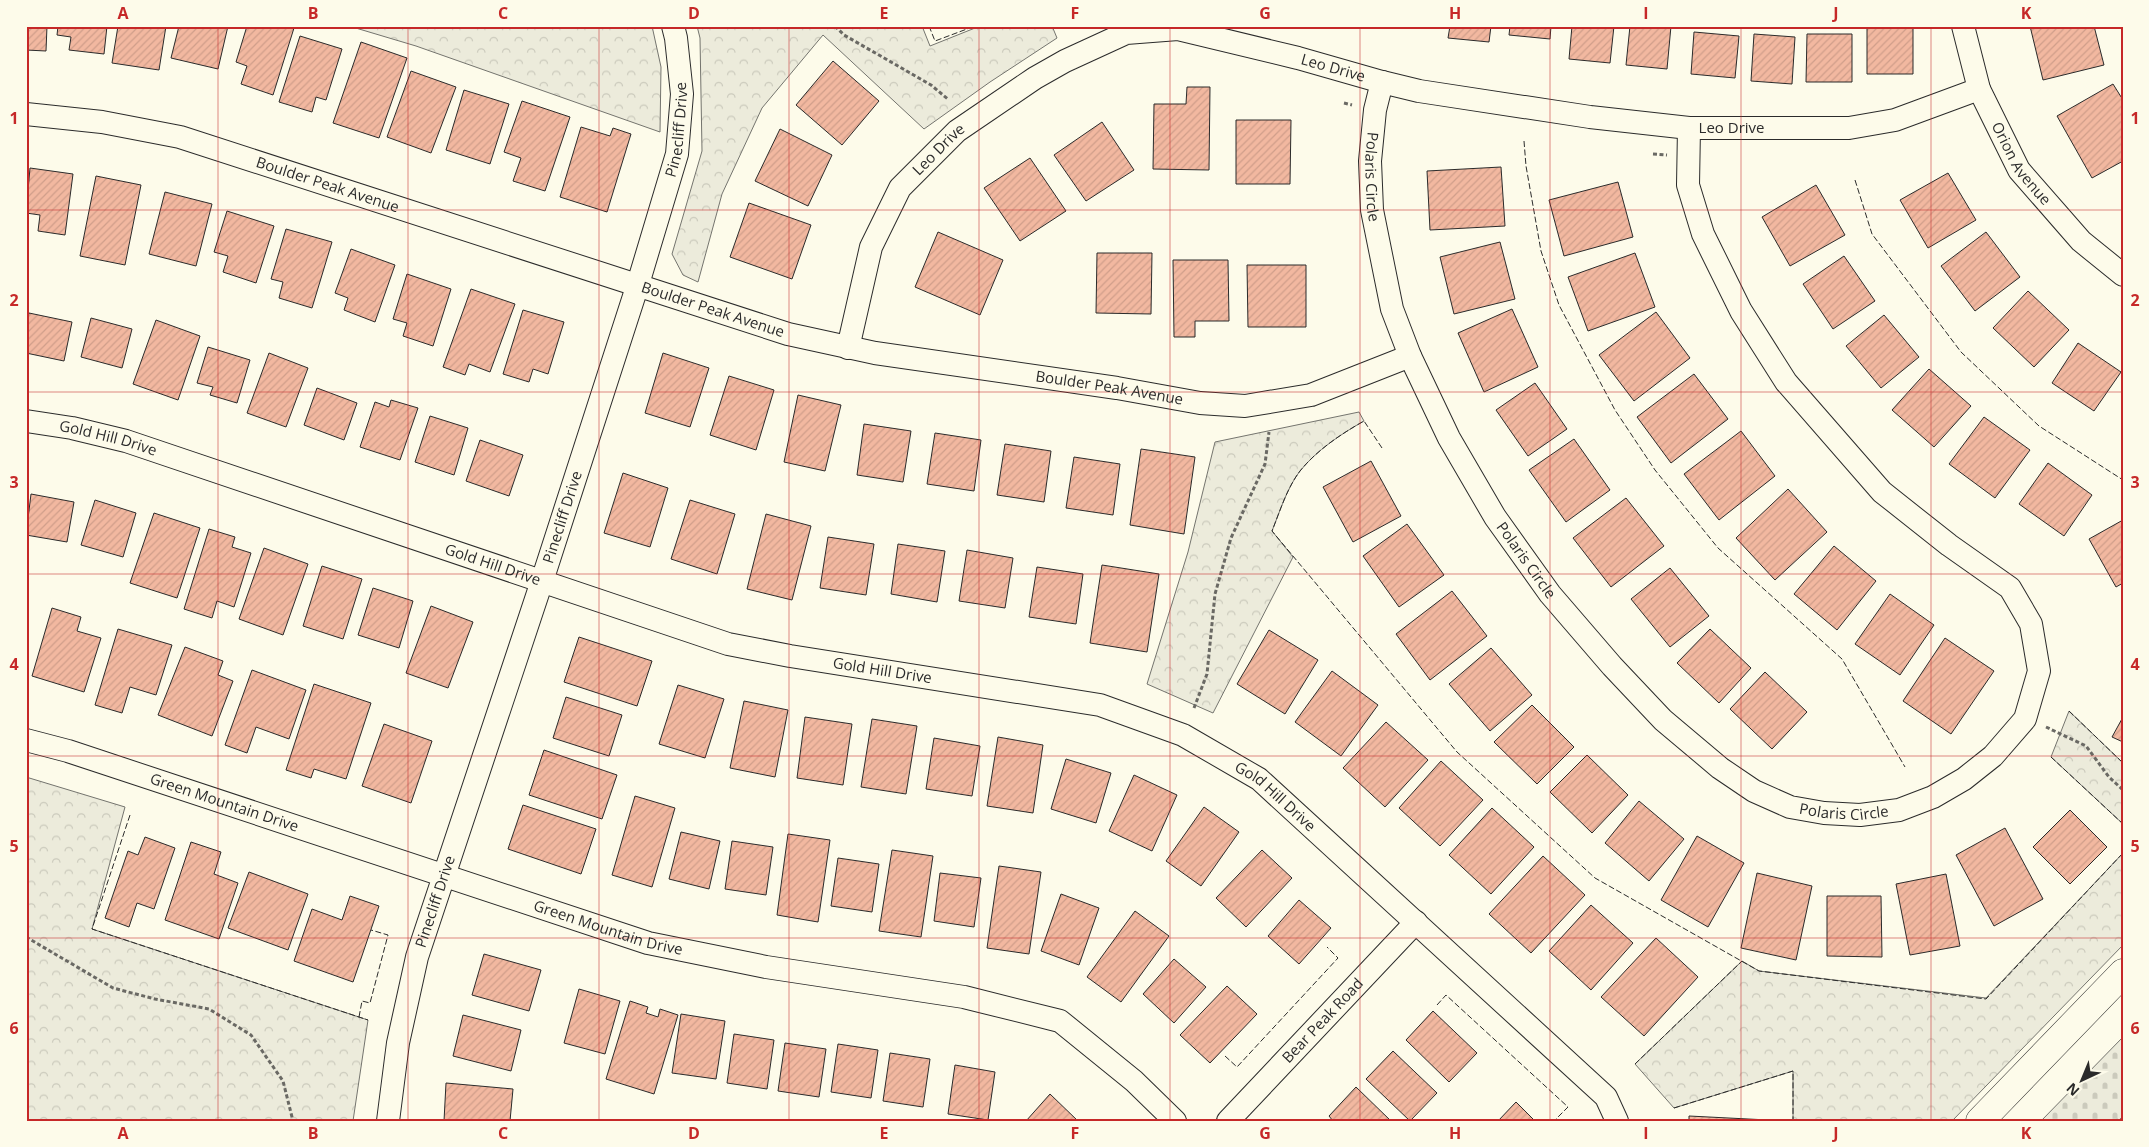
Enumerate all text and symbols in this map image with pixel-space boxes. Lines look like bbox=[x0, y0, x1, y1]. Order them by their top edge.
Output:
text: A bbox=[117, 2, 129, 24]
text: B bbox=[308, 2, 318, 24]
text: C bbox=[498, 2, 508, 24]
text: D bbox=[688, 2, 700, 24]
text: E bbox=[880, 2, 889, 24]
text: F bbox=[1071, 2, 1079, 24]
text: G bbox=[1259, 2, 1271, 24]
text: H bbox=[1449, 2, 1461, 24]
text: I bbox=[1643, 2, 1649, 24]
text: J bbox=[1831, 2, 1839, 24]
text: K bbox=[2021, 2, 2032, 24]
street label: Leo Drive bbox=[1299, 48, 1368, 86]
street label: Pinecliff Drive bbox=[660, 81, 691, 179]
text: 1 bbox=[9, 107, 19, 129]
text: 1 bbox=[2130, 107, 2140, 129]
street label: Leo Drive bbox=[1699, 117, 1765, 137]
street label: Leo Drive bbox=[908, 118, 968, 179]
street label: Orion Avenue bbox=[1988, 118, 2056, 209]
street label: Polaris Circle bbox=[1361, 131, 1385, 223]
street label: Boulder Peak Avenue bbox=[254, 151, 402, 216]
street label: Boulder Peak Avenue bbox=[639, 276, 787, 341]
text: 2 bbox=[9, 289, 19, 311]
text: 2 bbox=[2130, 289, 2140, 311]
street label: Boulder Peak Avenue bbox=[1034, 365, 1185, 409]
street label: Gold Hill Drive bbox=[58, 415, 160, 460]
street label: Pinecliff Drive bbox=[537, 468, 586, 566]
text: 3 bbox=[9, 471, 19, 493]
text: 3 bbox=[2130, 471, 2140, 493]
street label: Polaris Circle bbox=[1492, 517, 1561, 602]
street label: Gold Hill Drive bbox=[442, 538, 544, 589]
street label: Gold Hill Drive bbox=[832, 652, 933, 687]
text: 4 bbox=[9, 653, 19, 675]
text: 4 bbox=[2130, 653, 2140, 675]
street label: Gold Hill Drive bbox=[1232, 756, 1321, 835]
street label: Green Mountain Drive bbox=[148, 768, 301, 836]
street label: Polaris Circle bbox=[1798, 798, 1890, 824]
text: 5 bbox=[9, 835, 19, 857]
text: 5 bbox=[2130, 835, 2140, 857]
street label: Pinecliff Drive bbox=[410, 853, 459, 950]
street label: Green Mountain Drive bbox=[531, 895, 685, 959]
street label: Bear Peak Road bbox=[1277, 973, 1367, 1067]
text: 6 bbox=[9, 1017, 19, 1039]
text: 6 bbox=[2130, 1017, 2140, 1039]
north arrow bbox=[2056, 1054, 2106, 1104]
text: N bbox=[2062, 1079, 2083, 1101]
text: A bbox=[117, 1122, 129, 1144]
text: B bbox=[308, 1122, 318, 1144]
text: C bbox=[498, 1122, 508, 1144]
text: D bbox=[688, 1122, 700, 1144]
text: E bbox=[880, 1122, 889, 1144]
text: F bbox=[1071, 1122, 1079, 1144]
text: G bbox=[1259, 1122, 1271, 1144]
text: H bbox=[1449, 1122, 1461, 1144]
text: I bbox=[1643, 1122, 1649, 1144]
text: J bbox=[1831, 1122, 1839, 1144]
text: K bbox=[2021, 1122, 2032, 1144]

